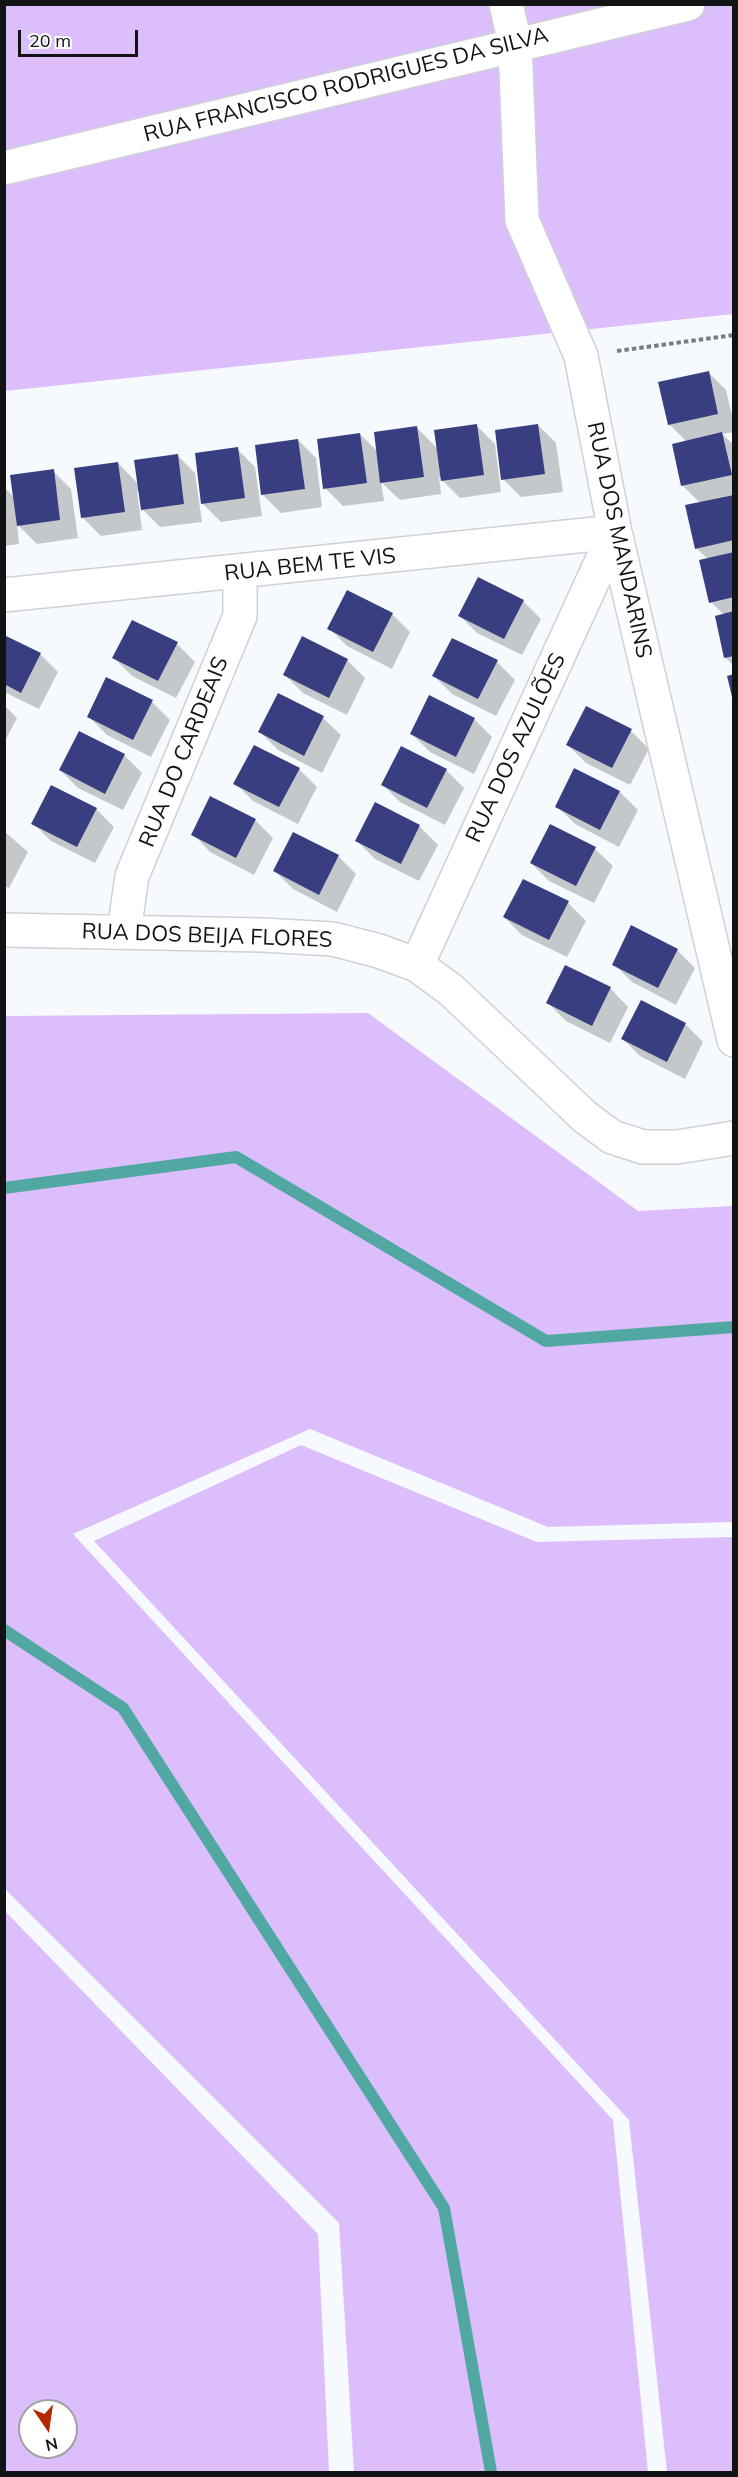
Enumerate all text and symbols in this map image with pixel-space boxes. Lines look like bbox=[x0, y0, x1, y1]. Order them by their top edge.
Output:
scale bar bbox=[21, 18, 141, 56]
street label: RUA FRANCISCO RODRIGUES DA SILVA bbox=[141, 22, 551, 148]
text: 20 m bbox=[29, 29, 71, 52]
street label: RUA DOS MANDARINS bbox=[581, 419, 657, 661]
street label: RUA BEM TE VIS bbox=[223, 543, 397, 587]
street label: RUA DOS AZULÕES bbox=[461, 649, 571, 847]
street label: RUA DO CARDEAIS bbox=[134, 653, 234, 851]
street label: RUA DOS BEIJA FLORES bbox=[81, 918, 333, 954]
north arrow bbox=[18, 2399, 78, 2459]
text: N bbox=[43, 2433, 60, 2456]

